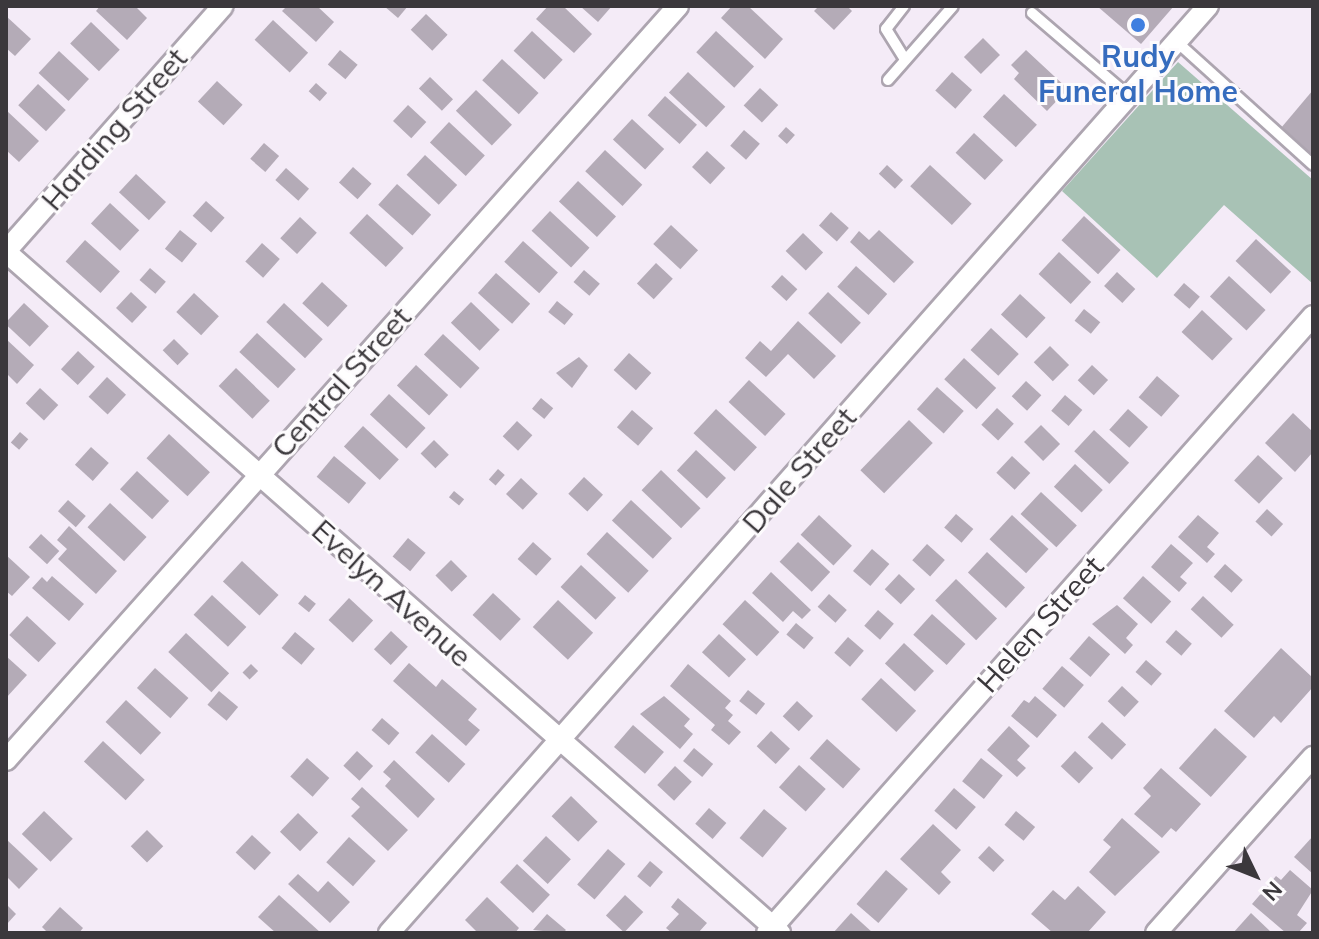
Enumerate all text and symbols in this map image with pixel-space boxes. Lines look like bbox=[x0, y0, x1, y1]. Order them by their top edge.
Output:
marker: Rudy Funeral Home bbox=[1129, 16, 1147, 34]
place label: Rudy Funeral Home bbox=[1038, 38, 1238, 108]
street label: Harding Street bbox=[34, 40, 194, 218]
street label: Central Street bbox=[264, 299, 418, 465]
street label: Dale Street bbox=[735, 400, 863, 540]
street label: Evelyn Avenue bbox=[305, 512, 479, 674]
street label: Helen Street bbox=[969, 548, 1111, 700]
north arrow bbox=[1215, 835, 1295, 915]
text: N bbox=[1257, 876, 1288, 907]

